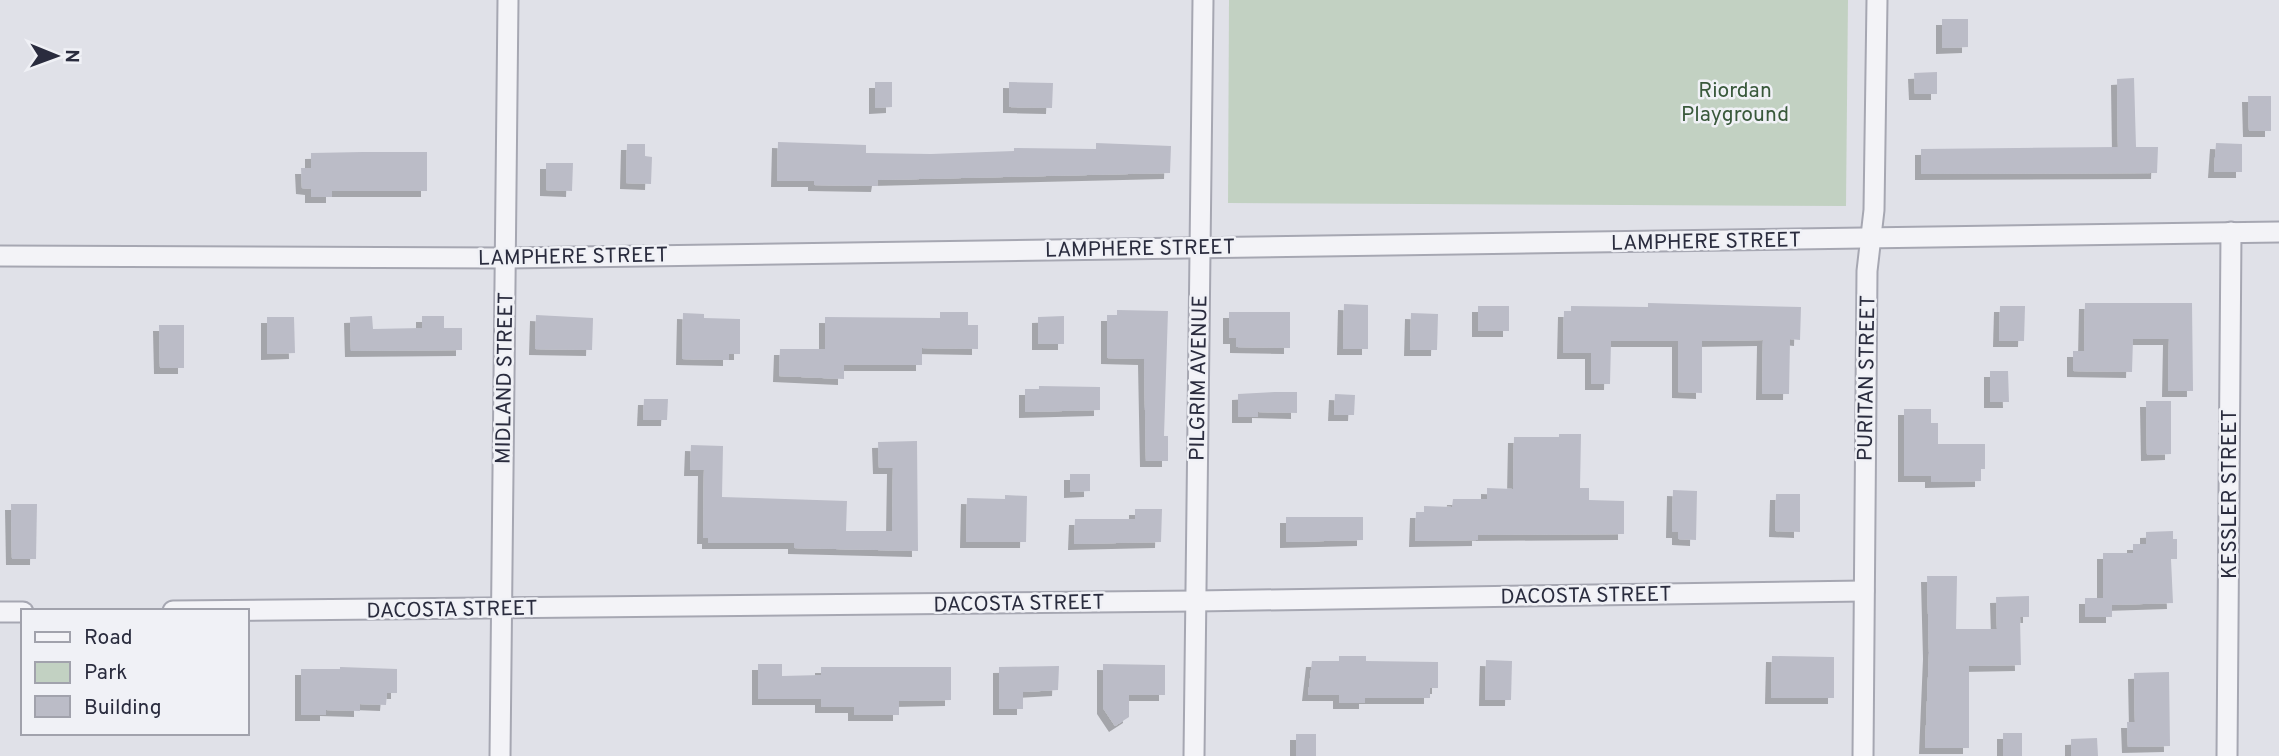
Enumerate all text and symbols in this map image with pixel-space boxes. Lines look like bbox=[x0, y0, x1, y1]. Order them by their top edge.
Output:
north arrow bbox=[21, 21, 91, 91]
text: N bbox=[59, 49, 83, 63]
park label: Riordan Playground bbox=[1681, 78, 1789, 129]
street label: LAMPHERE STREET bbox=[1611, 227, 1801, 258]
street label: LAMPHERE STREET bbox=[1045, 234, 1235, 265]
street label: LAMPHERE STREET bbox=[478, 242, 668, 273]
street label: MIDLAND STREET bbox=[490, 292, 521, 464]
street label: PILGRIM AVENUE bbox=[1185, 295, 1214, 461]
street label: PURITAN STREET bbox=[1853, 295, 1882, 461]
street label: KESSLER STREET bbox=[2217, 409, 2244, 579]
street label: DACOSTA STREET bbox=[1500, 582, 1672, 611]
street label: DACOSTA STREET bbox=[933, 590, 1105, 619]
street label: DACOSTA STREET bbox=[366, 596, 538, 625]
legend bbox=[21, 609, 248, 735]
text: Road bbox=[84, 625, 133, 652]
text: Park bbox=[84, 660, 127, 687]
text: Building bbox=[84, 695, 162, 722]

